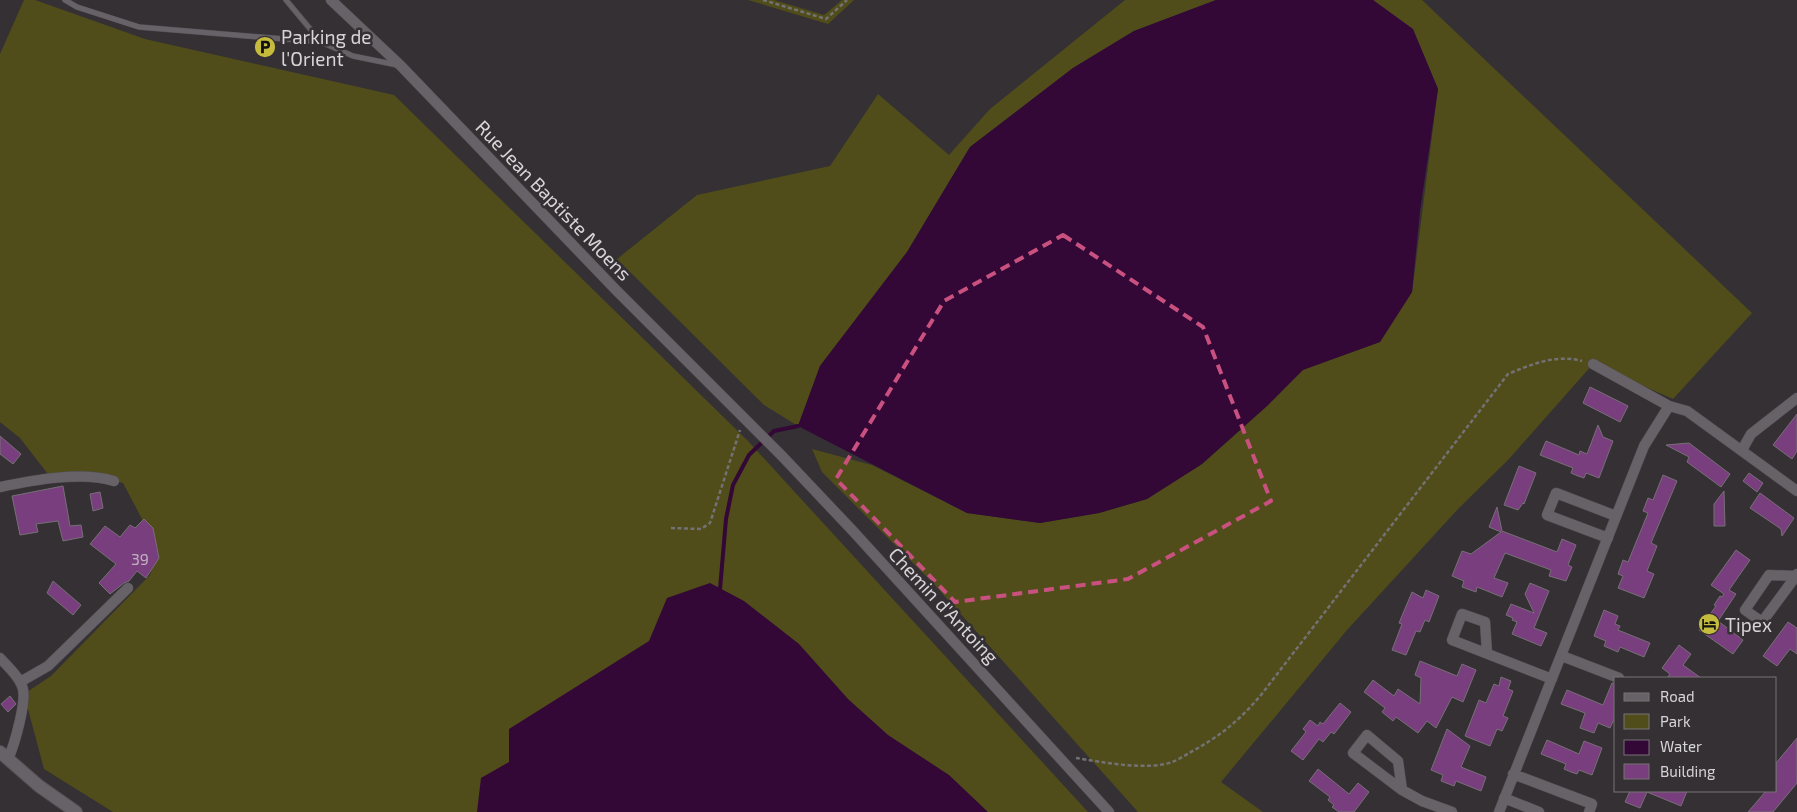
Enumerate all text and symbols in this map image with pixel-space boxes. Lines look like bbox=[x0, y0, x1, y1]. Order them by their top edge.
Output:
place label: Parking de l'Orient bbox=[281, 25, 372, 70]
parking icon: Parking de l'Orient bbox=[253, 35, 277, 59]
street label: Rue Jean Baptiste Moens bbox=[471, 115, 637, 285]
street label: Chemin d'Antoing bbox=[884, 542, 1004, 668]
house number: 39 bbox=[131, 549, 149, 568]
hotel icon: Tipex bbox=[1697, 612, 1721, 636]
place label: Tipex bbox=[1725, 613, 1772, 636]
legend bbox=[1614, 677, 1777, 792]
text: Road bbox=[1660, 687, 1695, 705]
text: Park bbox=[1660, 712, 1691, 730]
text: Water bbox=[1660, 737, 1702, 755]
text: Building bbox=[1660, 762, 1716, 780]

